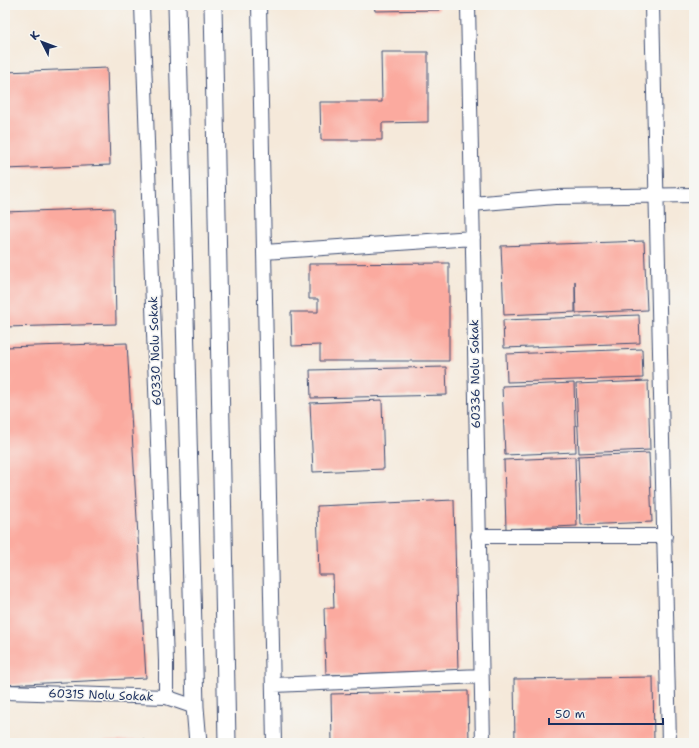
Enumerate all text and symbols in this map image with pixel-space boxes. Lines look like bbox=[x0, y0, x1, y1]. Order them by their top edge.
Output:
north arrow bbox=[22, 22, 62, 62]
text: K bbox=[27, 27, 43, 43]
street label: 60330 Nolu Sokak bbox=[145, 296, 165, 406]
street label: 60336 Nolu Sokak bbox=[466, 319, 484, 429]
street label: 60315 Nolu Sokak bbox=[48, 685, 154, 705]
scale bar bbox=[549, 700, 663, 726]
text: 50 m bbox=[555, 706, 585, 722]

